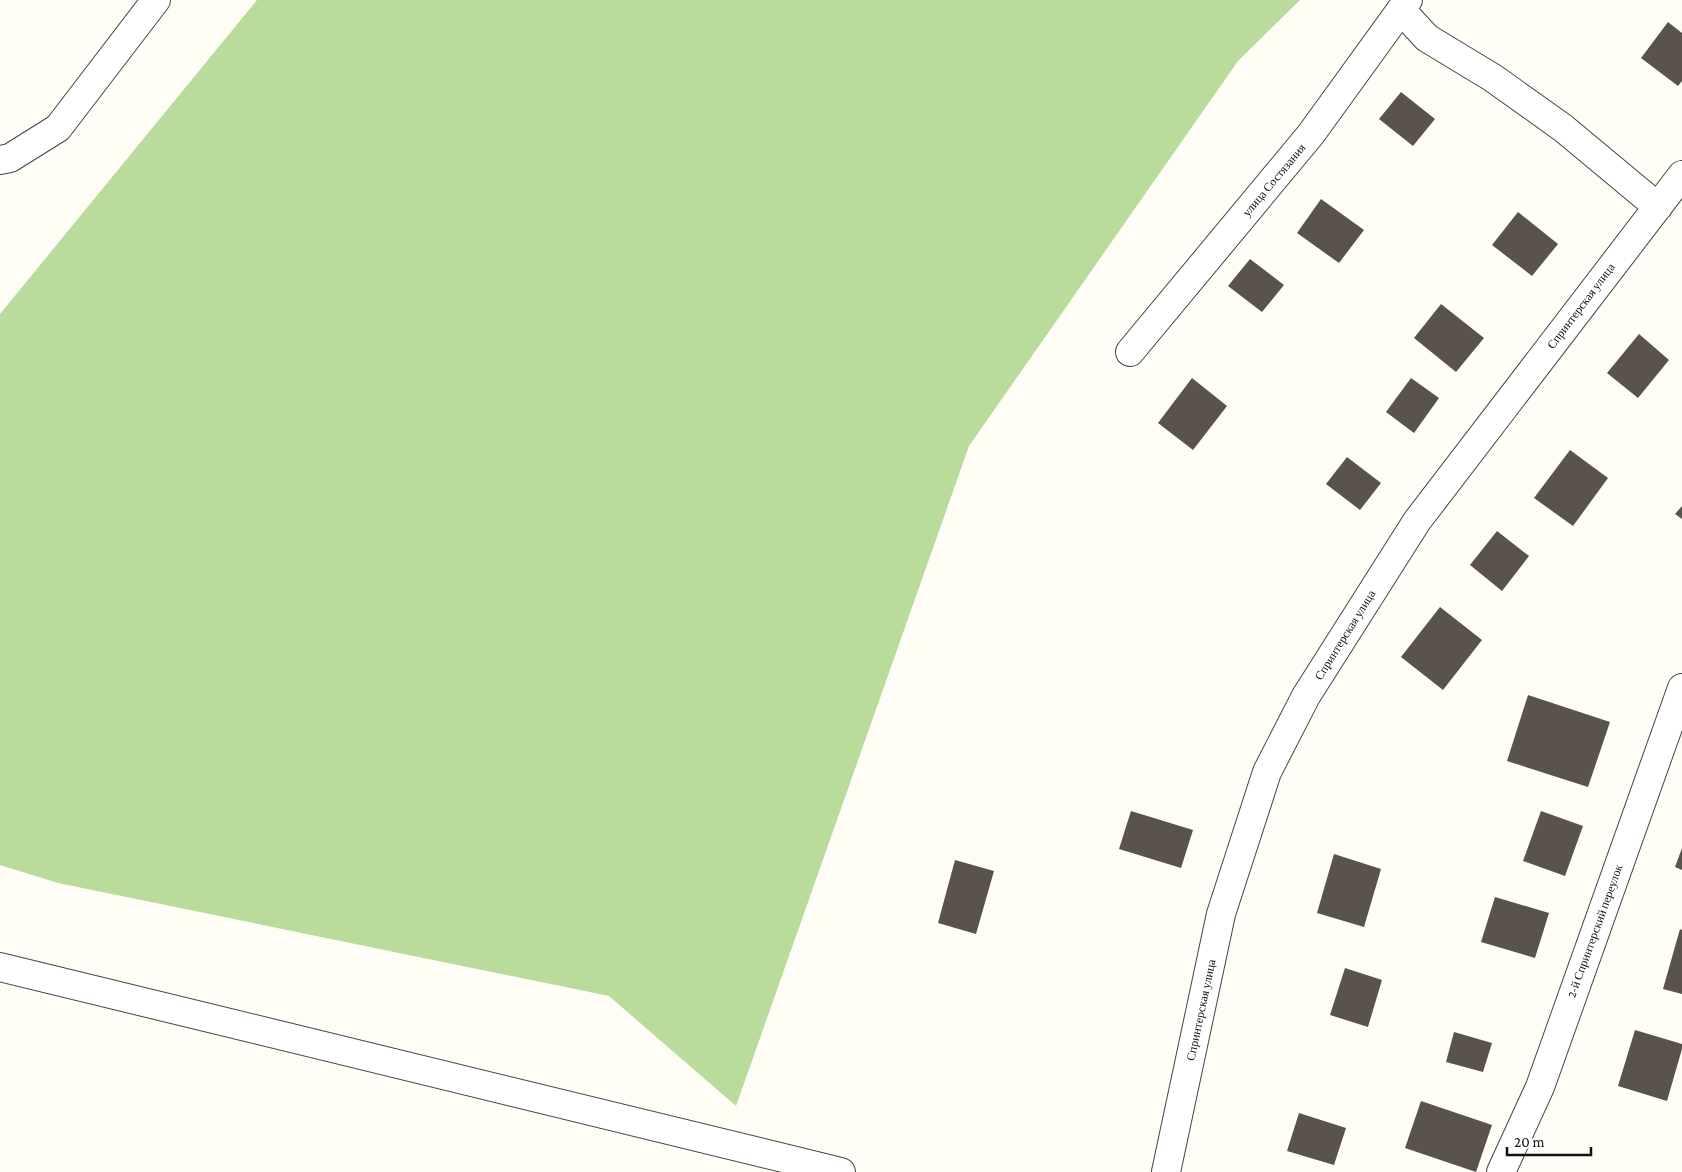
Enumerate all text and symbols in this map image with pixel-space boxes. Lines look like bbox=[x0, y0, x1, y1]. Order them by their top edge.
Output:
street label: улица Состязания bbox=[1240, 140, 1309, 219]
street label: Спринтерская улица bbox=[1544, 260, 1618, 352]
street label: Спринтерская улица bbox=[1312, 587, 1379, 683]
street label: 2-й Спринтерский переулок bbox=[1564, 862, 1626, 1000]
street label: Спринтерская улица bbox=[1183, 957, 1219, 1062]
scale bar bbox=[1507, 1124, 1591, 1156]
text: 20 m bbox=[1514, 1134, 1545, 1150]

